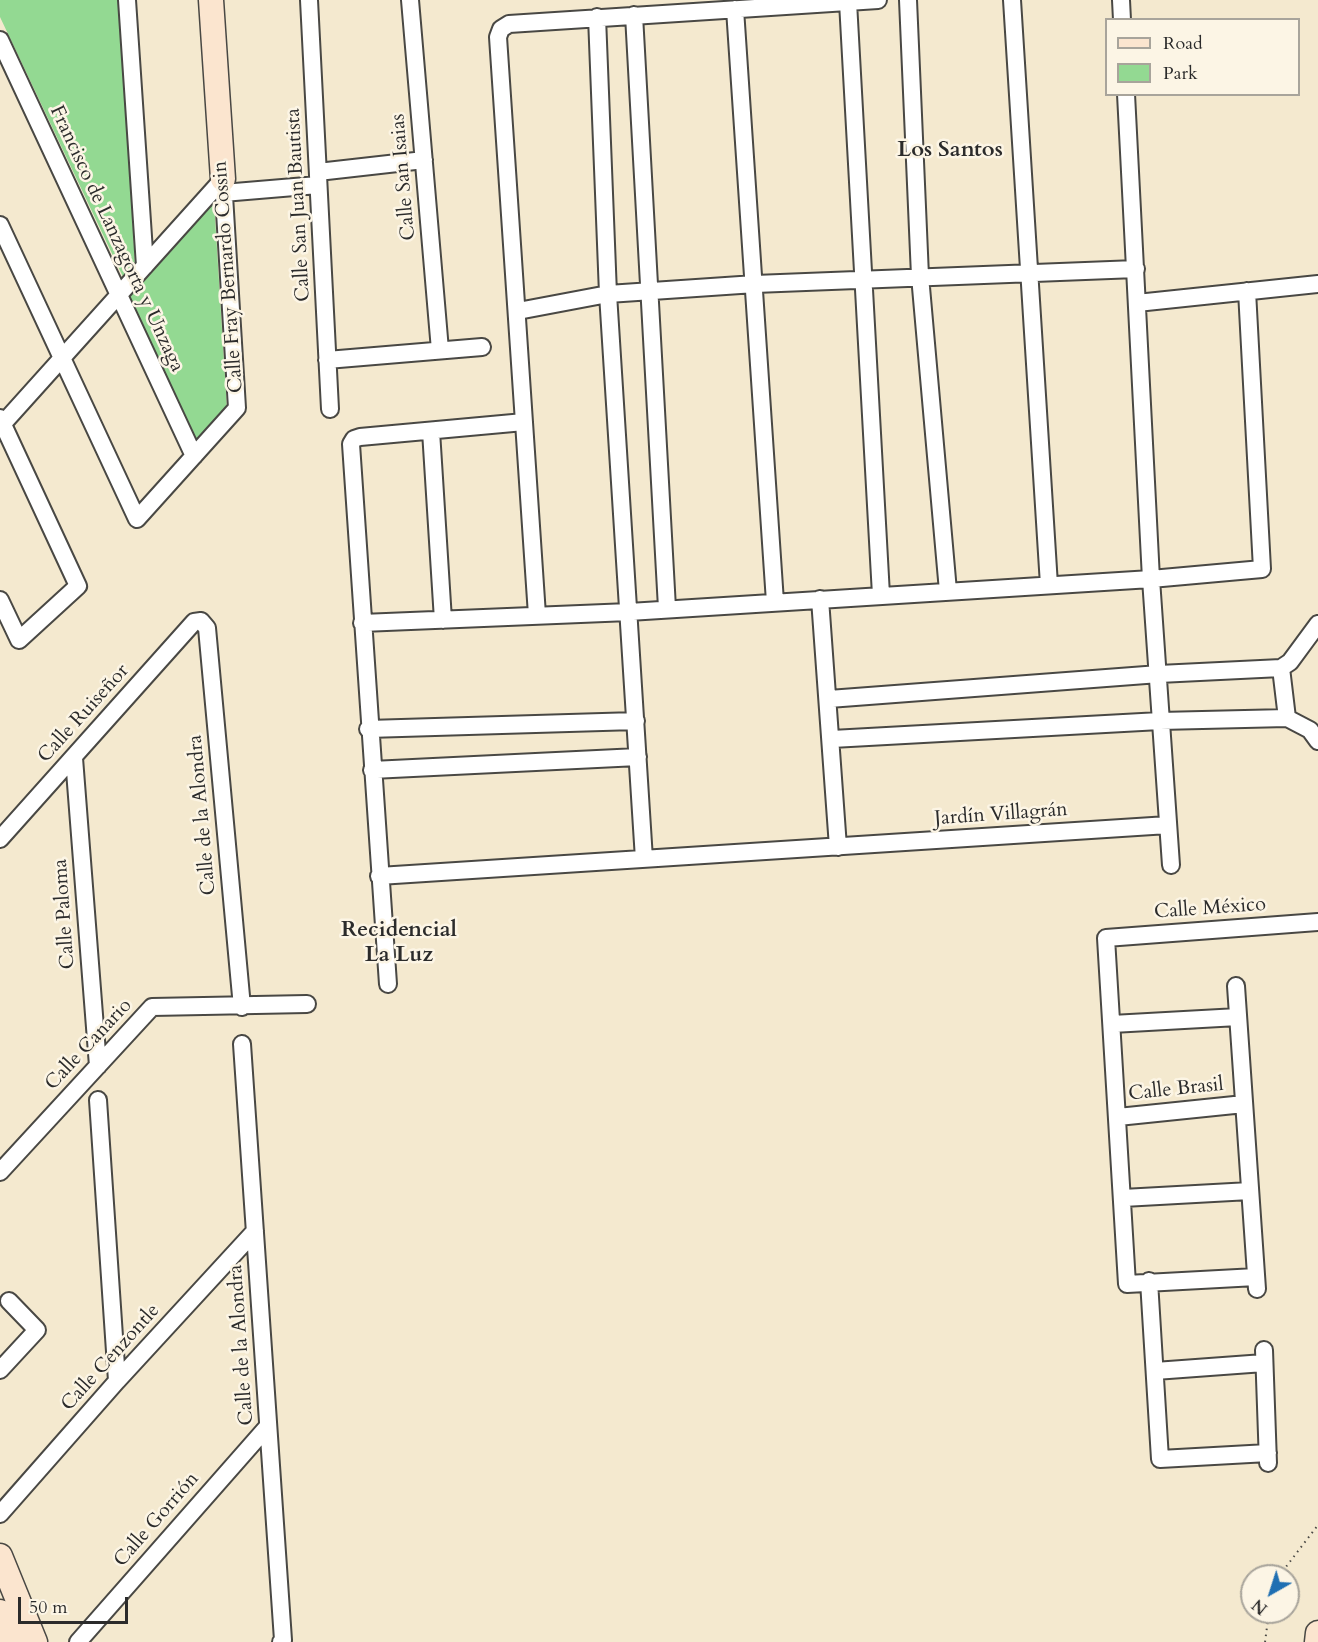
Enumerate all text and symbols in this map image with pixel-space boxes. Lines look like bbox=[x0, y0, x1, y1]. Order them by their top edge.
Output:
legend bbox=[1105, 18, 1300, 96]
text: Road bbox=[1163, 31, 1203, 56]
text: Park bbox=[1163, 61, 1198, 86]
street label: Francisco de Lanzagorta y Unzaga bbox=[44, 102, 188, 376]
street label: Calle San Juan Bautista bbox=[282, 108, 316, 302]
street label: Calle San Isaias bbox=[387, 113, 421, 241]
district label: Los Santos bbox=[897, 138, 1003, 164]
street label: Calle Fray Bernardo Cossin bbox=[209, 160, 249, 394]
street label: Calle Ruiseñor bbox=[34, 660, 134, 768]
street label: Calle de la Alondra bbox=[184, 734, 222, 896]
street label: Jardín Villagrán bbox=[934, 798, 1068, 832]
street label: Calle Paloma bbox=[49, 858, 81, 970]
street label: Calle México bbox=[1153, 893, 1267, 925]
district label: Recidencial La Luz bbox=[341, 918, 457, 969]
street label: Calle Canario bbox=[41, 994, 137, 1096]
street label: Calle Brasil bbox=[1127, 1073, 1225, 1107]
street label: Calle de la Alondra bbox=[224, 1264, 260, 1426]
street label: Calle Cenzontle bbox=[57, 1299, 165, 1417]
street label: Calle Gorrión bbox=[109, 1468, 205, 1572]
north arrow bbox=[1240, 1564, 1300, 1624]
scale bar bbox=[21, 1585, 130, 1623]
text: N bbox=[1248, 1594, 1272, 1619]
text: 50 m bbox=[29, 1595, 68, 1620]

